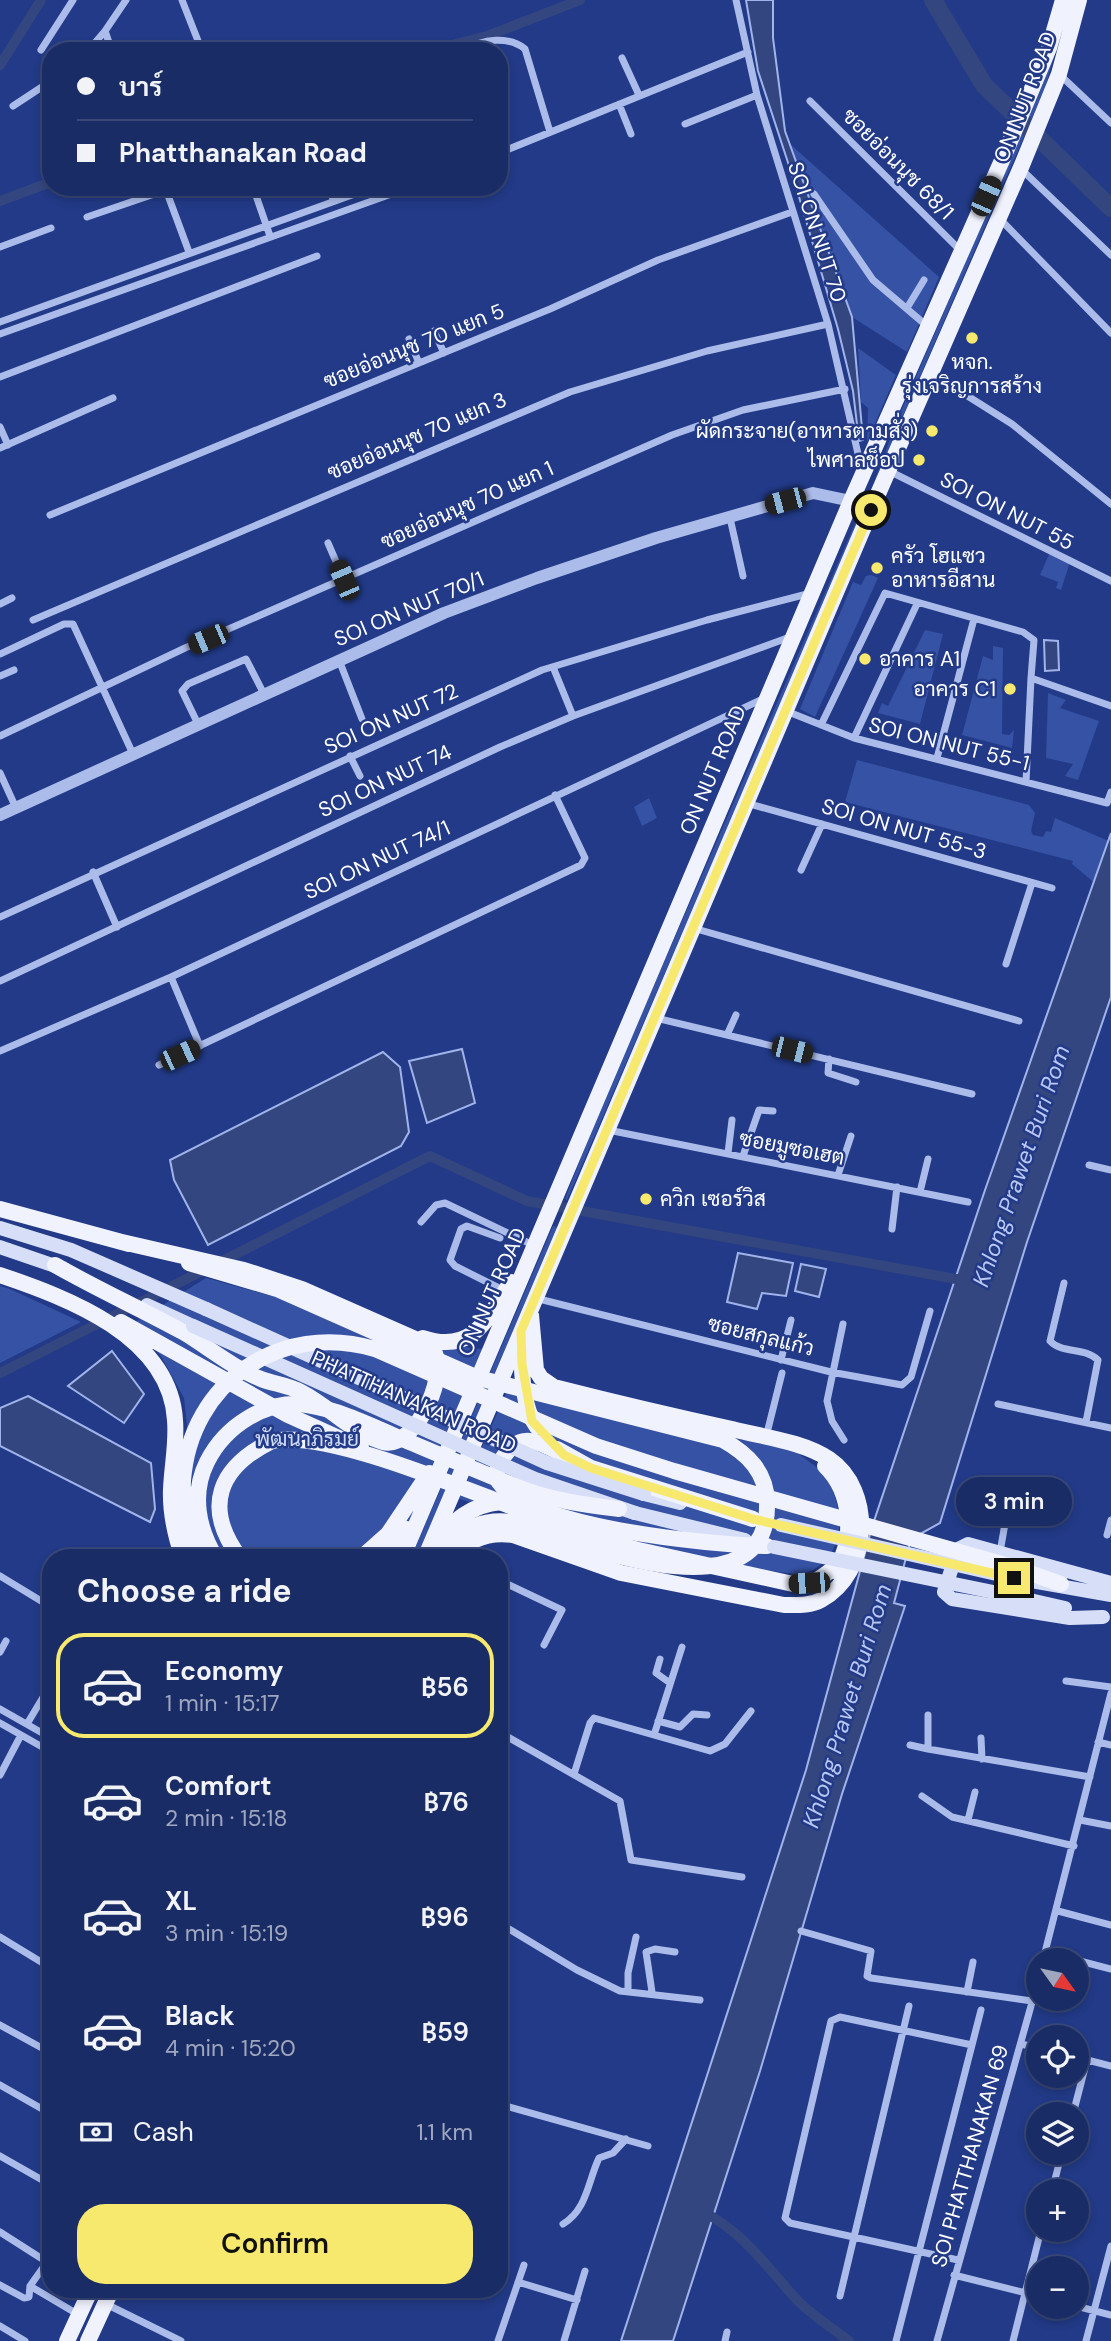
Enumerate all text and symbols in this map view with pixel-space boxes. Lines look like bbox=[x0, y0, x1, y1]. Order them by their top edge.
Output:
street label: ON NUT ROAD bbox=[987, 28, 1063, 166]
text: บาร์ bbox=[119, 70, 162, 104]
street label: ซอยอ่อนนุช 68/1 bbox=[836, 102, 960, 226]
text: Phatthanakan Road bbox=[119, 136, 367, 170]
street label: SOI ON NUT 70 bbox=[781, 158, 853, 306]
car bbox=[968, 173, 1005, 219]
street label: ซอยอ่อนนุช 70 แยก 5 bbox=[319, 297, 509, 395]
marker: หจก. รุ่งเจริญการสร้าง bbox=[964, 330, 980, 346]
place label: หจก. รุ่งเจริญการสร้าง bbox=[902, 348, 1042, 400]
street label: ซอยอ่อนนุช 70 แยก 3 bbox=[323, 386, 511, 486]
place label: ผัดกระจาย(อาหารตามสั่ง) bbox=[696, 412, 918, 445]
marker: ผัดกระจาย(อาหารตามสั่ง) bbox=[924, 423, 940, 439]
place label: ไพศาลช็อป bbox=[806, 445, 905, 474]
marker: ไพศาลช็อป bbox=[911, 452, 927, 468]
street label: ซอยอ่อนนุช 70 แยก 1 bbox=[376, 454, 558, 556]
street label: SOI ON NUT 55 bbox=[935, 465, 1079, 557]
car bbox=[762, 485, 809, 517]
route start bbox=[855, 494, 887, 526]
place label: ครัว โฮแซว อาหารอีสาน bbox=[891, 542, 995, 594]
car bbox=[327, 557, 362, 603]
marker: ครัว โฮแซว อาหารอีสาน bbox=[869, 560, 885, 576]
street label: SOI ON NUT 70/1 bbox=[330, 565, 488, 653]
car bbox=[185, 621, 232, 657]
place label: อาคาร A1 bbox=[879, 645, 960, 673]
marker: อาคาร A1 bbox=[857, 651, 873, 667]
place label: อาคาร C1 bbox=[913, 675, 996, 703]
street label: SOI ON NUT 72 bbox=[320, 677, 462, 761]
marker: อาคาร C1 bbox=[1002, 681, 1018, 697]
street label: ON NUT ROAD bbox=[673, 701, 753, 839]
street label: SOI ON NUT 55-1 bbox=[866, 711, 1032, 777]
street label: SOI ON NUT 74 bbox=[314, 738, 456, 824]
street label: SOI ON NUT 55-3 bbox=[818, 792, 990, 866]
street label: SOI ON NUT 74/1 bbox=[299, 814, 455, 906]
car bbox=[770, 1035, 815, 1065]
car bbox=[157, 1037, 204, 1073]
water label: Khlong Prawet Buri Rom bbox=[966, 1041, 1076, 1291]
street label: ซอยมูซอเฮต bbox=[737, 1124, 847, 1173]
place label: ควิก เซอร์วิส bbox=[660, 1185, 766, 1213]
marker: ควิก เซอร์วิส bbox=[638, 1191, 654, 1207]
street label: ON NUT ROAD bbox=[451, 1223, 533, 1361]
street label: ซอยสกุลแก้ว bbox=[705, 1309, 817, 1363]
street label: PHATTHANAKAN ROAD bbox=[307, 1344, 521, 1460]
park label: พัฒนาภิรมย์ bbox=[255, 1425, 359, 1453]
callout: 3 min bbox=[956, 1476, 1072, 1526]
text: 3 min bbox=[984, 1486, 1044, 1516]
route end bbox=[998, 1562, 1030, 1594]
text: Choose a ride bbox=[77, 1570, 292, 1612]
car bbox=[788, 1571, 831, 1595]
water label: Khlong Prawet Buri Rom bbox=[796, 1580, 898, 1832]
icon: car bbox=[81, 1654, 144, 1717]
text: Economy bbox=[165, 1654, 283, 1688]
text: ฿56 bbox=[421, 1670, 469, 1704]
text: 1 min · 15:17 bbox=[165, 1688, 280, 1718]
icon: car bbox=[81, 1769, 144, 1832]
text: Comfort bbox=[165, 1769, 271, 1803]
text: ฿76 bbox=[423, 1785, 469, 1819]
text: 2 min · 15:18 bbox=[165, 1803, 287, 1833]
icon: car bbox=[81, 1884, 144, 1947]
text: XL bbox=[165, 1884, 197, 1918]
text: ฿96 bbox=[421, 1900, 469, 1934]
text: 3 min · 15:19 bbox=[165, 1918, 288, 1948]
north arrow bbox=[1026, 1948, 1088, 2011]
map controls bbox=[1026, 1948, 1089, 2319]
icon: car bbox=[81, 1999, 144, 2062]
text: Black bbox=[165, 1999, 235, 2033]
text: ฿59 bbox=[422, 2015, 469, 2049]
button: locate bbox=[1026, 2025, 1089, 2088]
text: 4 min · 15:20 bbox=[165, 2033, 296, 2063]
street label: SOI PHATTHANAKAN 69 bbox=[925, 2041, 1015, 2271]
button: layers bbox=[1026, 2102, 1089, 2165]
icon: cash bbox=[77, 2113, 115, 2151]
text: Cash bbox=[133, 2115, 194, 2149]
text: 1.1 km bbox=[416, 2117, 473, 2147]
button: + bbox=[1026, 2179, 1089, 2242]
button: Confirm bbox=[77, 2204, 473, 2284]
button: − bbox=[1026, 2256, 1089, 2319]

